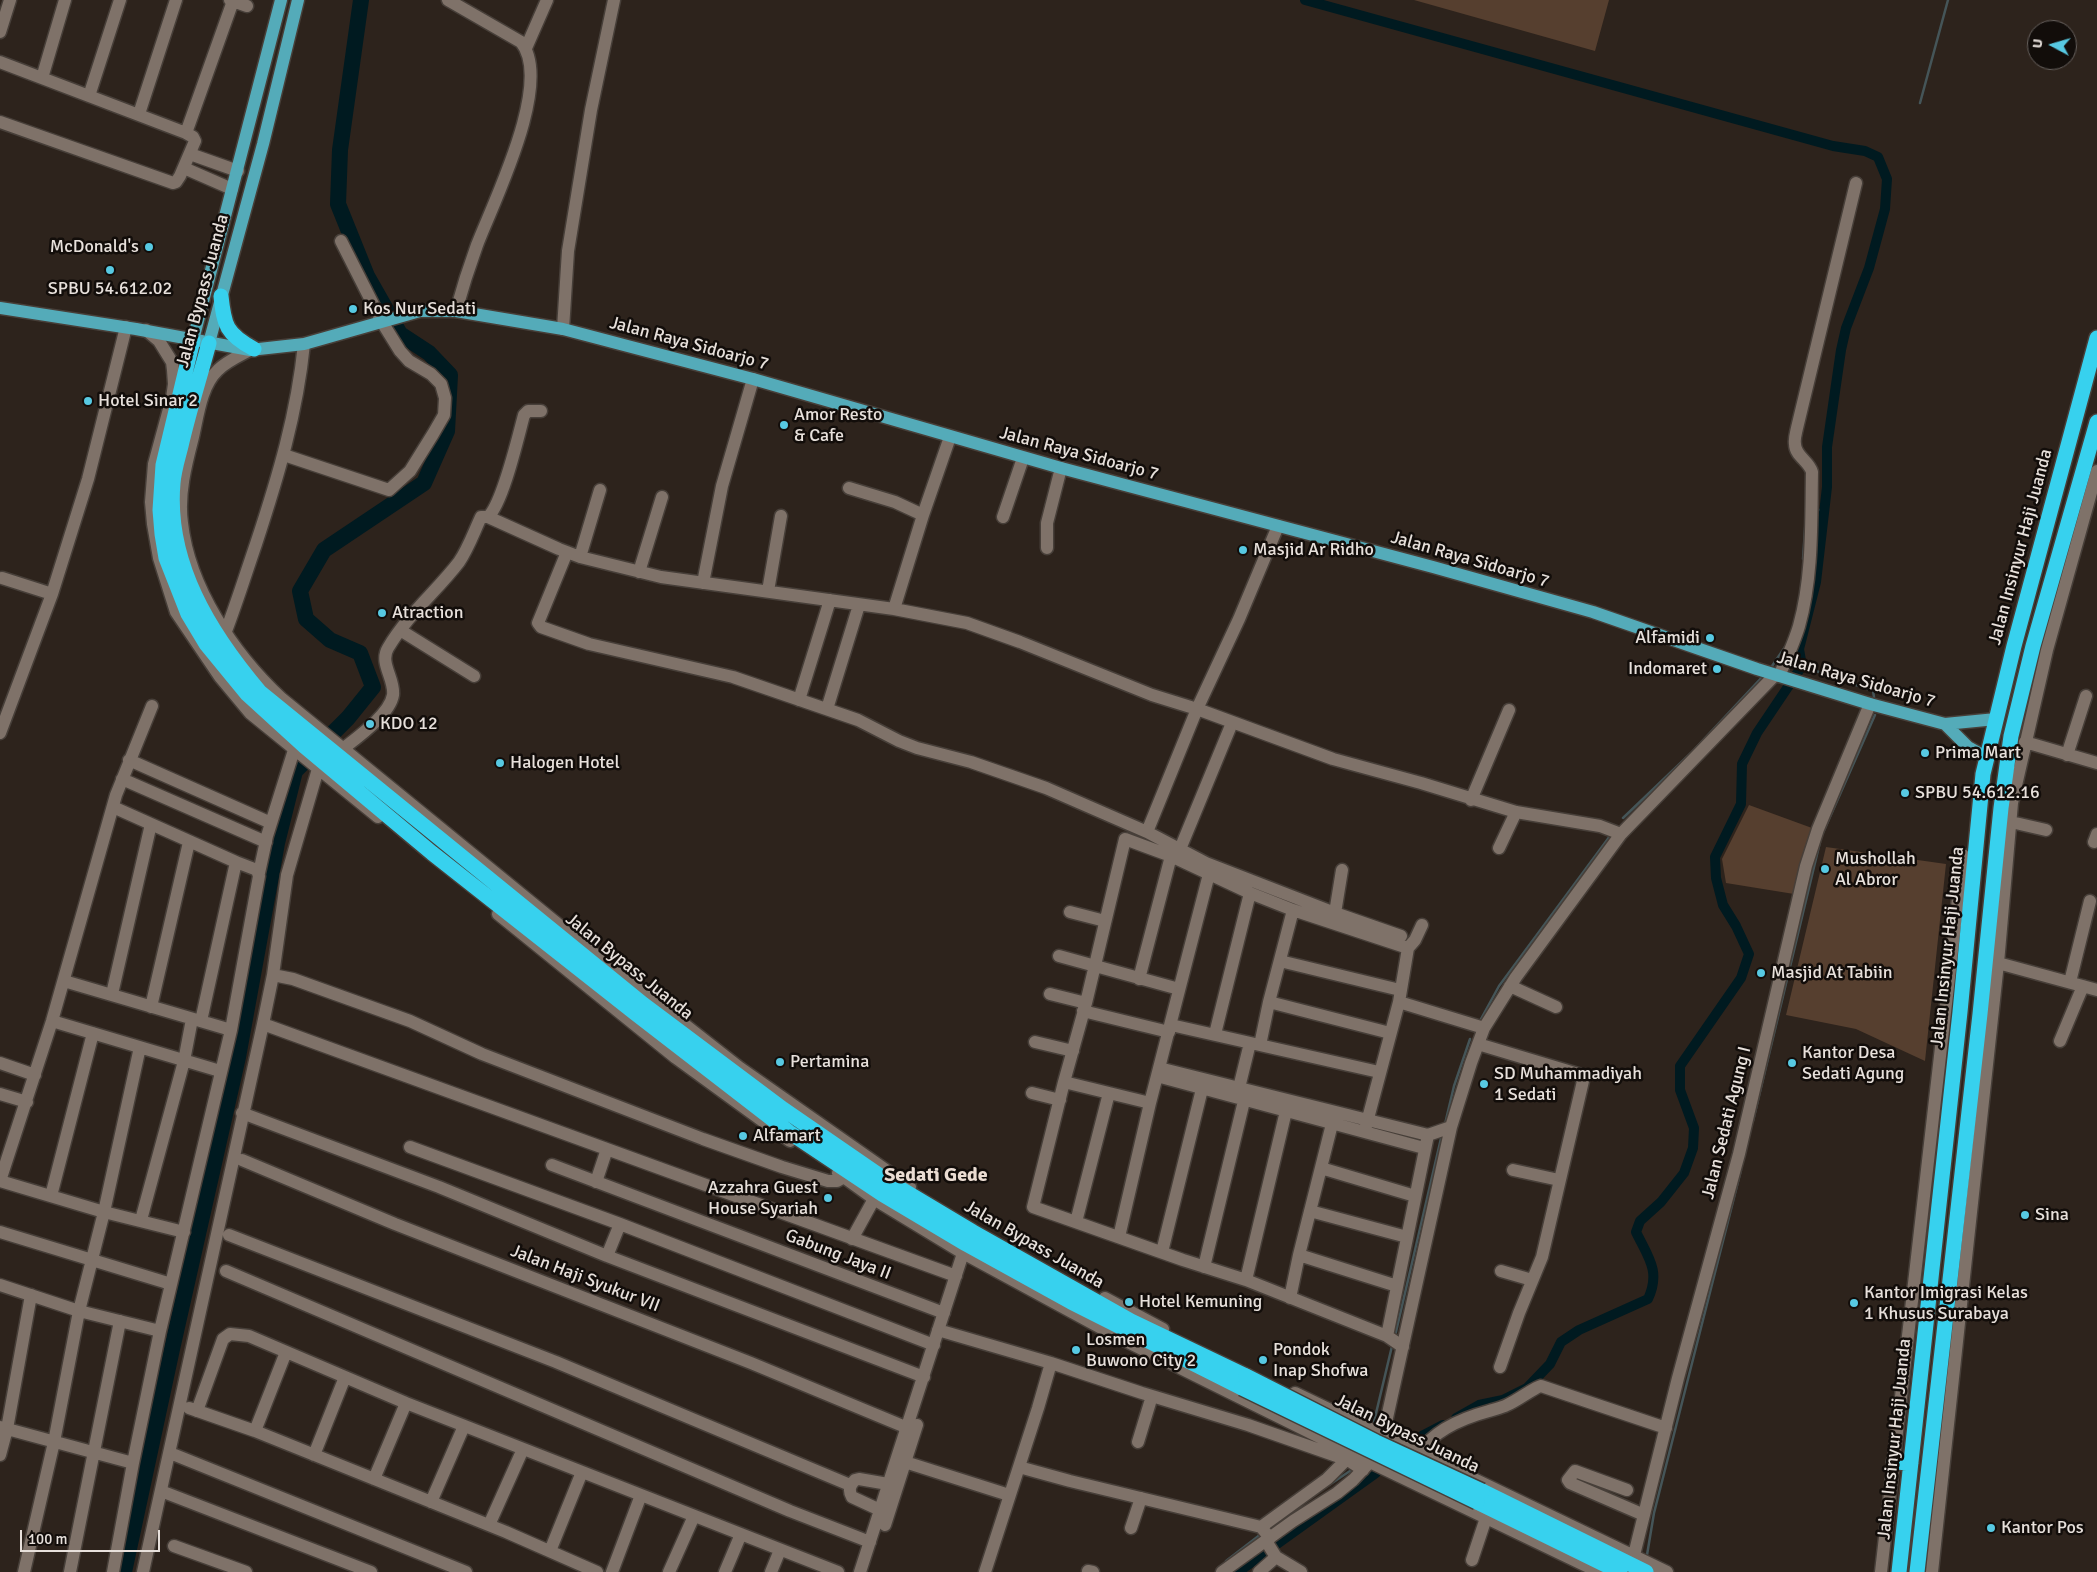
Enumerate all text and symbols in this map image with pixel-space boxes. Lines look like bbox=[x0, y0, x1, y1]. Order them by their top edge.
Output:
north arrow bbox=[2027, 20, 2077, 70]
text: U bbox=[2029, 38, 2047, 49]
street label: Jalan Bypass Juanda bbox=[172, 212, 234, 370]
place label: McDonald's bbox=[50, 236, 139, 258]
marker: McDonald's bbox=[143, 241, 155, 253]
marker: SPBU 54.612.02 bbox=[104, 264, 116, 276]
place label: SPBU 54.612.02 bbox=[48, 278, 172, 300]
place label: Kos Nur Sedati bbox=[363, 298, 476, 320]
marker: Kos Nur Sedati bbox=[347, 303, 359, 315]
street label: Jalan Raya Sidoarjo 7 bbox=[607, 312, 771, 376]
place label: Hotel Sinar 2 bbox=[98, 390, 198, 412]
marker: Hotel Sinar 2 bbox=[82, 395, 94, 407]
place label: Amor Resto & Cafe bbox=[794, 404, 882, 446]
marker: Amor Resto & Cafe bbox=[778, 419, 790, 431]
street label: Jalan Raya Sidoarjo 7 bbox=[997, 422, 1161, 486]
street label: Jalan Insinyur Haji Juanda bbox=[1984, 447, 2058, 647]
street label: Jalan Raya Sidoarjo 7 bbox=[1388, 527, 1552, 593]
place label: Masjid Ar Ridho bbox=[1253, 539, 1374, 561]
marker: Masjid Ar Ridho bbox=[1237, 544, 1249, 556]
place label: Atraction bbox=[392, 602, 464, 624]
marker: Atraction bbox=[376, 607, 388, 619]
place label: Alfamidi bbox=[1635, 627, 1700, 649]
marker: Alfamidi bbox=[1704, 632, 1716, 644]
street label: Jalan Raya Sidoarjo 7 bbox=[1774, 647, 1938, 713]
place label: Indomaret bbox=[1628, 658, 1707, 680]
marker: Indomaret bbox=[1711, 663, 1723, 675]
place label: KDO 12 bbox=[380, 713, 438, 735]
marker: KDO 12 bbox=[364, 718, 376, 730]
place label: Prima Mart bbox=[1935, 742, 2021, 764]
marker: Prima Mart bbox=[1919, 747, 1931, 759]
place label: Halogen Hotel bbox=[510, 752, 620, 774]
marker: Halogen Hotel bbox=[494, 757, 506, 769]
place label: SPBU 54.612.16 bbox=[1915, 782, 2040, 804]
marker: SPBU 54.612.16 bbox=[1899, 787, 1911, 799]
street label: Jalan Insinyur Haji Juanda bbox=[1927, 845, 1969, 1049]
place label: Mushollah Al Abror bbox=[1835, 848, 1916, 891]
marker: Mushollah Al Abror bbox=[1819, 863, 1831, 875]
street label: Jalan Bypass Juanda bbox=[561, 909, 697, 1025]
place label: Masjid At Tabiin bbox=[1771, 962, 1893, 984]
marker: Masjid At Tabiin bbox=[1755, 967, 1767, 979]
place label: Kantor Desa Sedati Agung bbox=[1802, 1042, 1904, 1084]
street label: Jalan Sedati Agung I bbox=[1698, 1044, 1756, 1202]
place label: Pertamina bbox=[790, 1051, 869, 1073]
marker: Pertamina bbox=[774, 1056, 786, 1068]
marker: Kantor Desa Sedati Agung bbox=[1786, 1057, 1798, 1069]
place label: SD Muhammadiyah 1 Sedati bbox=[1494, 1063, 1642, 1106]
marker: SD Muhammadiyah 1 Sedati bbox=[1478, 1078, 1490, 1090]
place label: Alfamart bbox=[753, 1125, 821, 1147]
marker: Alfamart bbox=[737, 1130, 749, 1142]
district label: Sedati Gede bbox=[884, 1164, 988, 1188]
place label: Azzahra Guest House Syariah bbox=[708, 1177, 818, 1220]
marker: Azzahra Guest House Syariah bbox=[822, 1192, 834, 1204]
street label: Jalan Bypass Juanda bbox=[960, 1196, 1108, 1294]
place label: Sina bbox=[2035, 1204, 2069, 1226]
marker: Sina bbox=[2019, 1209, 2031, 1221]
street label: Gabung Jaya II bbox=[782, 1225, 894, 1285]
street label: Jalan Haji Syukur VII bbox=[507, 1241, 663, 1317]
place label: Kantor Imigrasi Kelas 1 Khusus Surabaya bbox=[1864, 1282, 2028, 1325]
place label: Hotel Kemuning bbox=[1139, 1291, 1262, 1313]
marker: Hotel Kemuning bbox=[1123, 1296, 1135, 1308]
marker: Kantor Imigrasi Kelas 1 Khusus Surabaya bbox=[1848, 1297, 1860, 1309]
place label: Losmen Buwono City 2 bbox=[1086, 1329, 1196, 1372]
street label: Jalan Insinyur Haji Juanda bbox=[1874, 1337, 1916, 1541]
place label: Pondok Inap Shofwa bbox=[1273, 1339, 1368, 1382]
marker: Losmen Buwono City 2 bbox=[1070, 1344, 1082, 1356]
marker: Pondok Inap Shofwa bbox=[1257, 1354, 1269, 1366]
street label: Jalan Bypass Juanda bbox=[1331, 1390, 1483, 1478]
place label: Kantor Pos bbox=[2001, 1517, 2084, 1539]
scale bar bbox=[22, 1520, 162, 1552]
marker: Kantor Pos bbox=[1985, 1522, 1997, 1534]
text: 100 m bbox=[28, 1530, 68, 1548]

